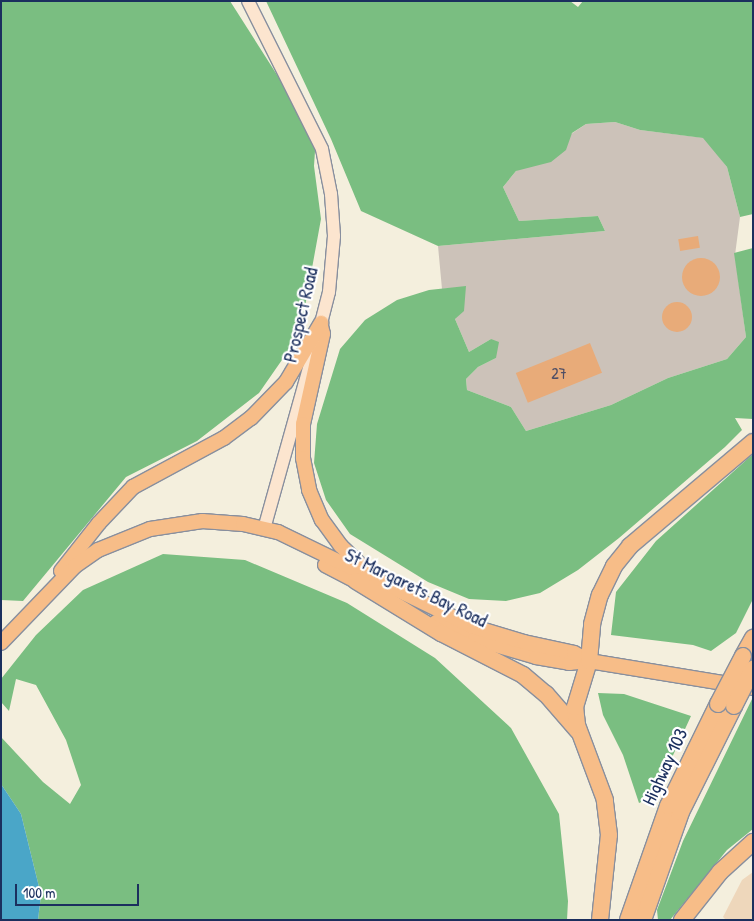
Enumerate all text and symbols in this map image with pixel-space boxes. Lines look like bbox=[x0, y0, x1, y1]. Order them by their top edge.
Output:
street label: Prospect Road bbox=[279, 265, 323, 365]
house number: 27 bbox=[551, 363, 567, 383]
street label: St Margarets Bay Road bbox=[341, 544, 491, 632]
street label: Highway 103 bbox=[637, 725, 693, 809]
scale bar bbox=[18, 874, 141, 906]
text: 100 m bbox=[23, 882, 56, 903]

